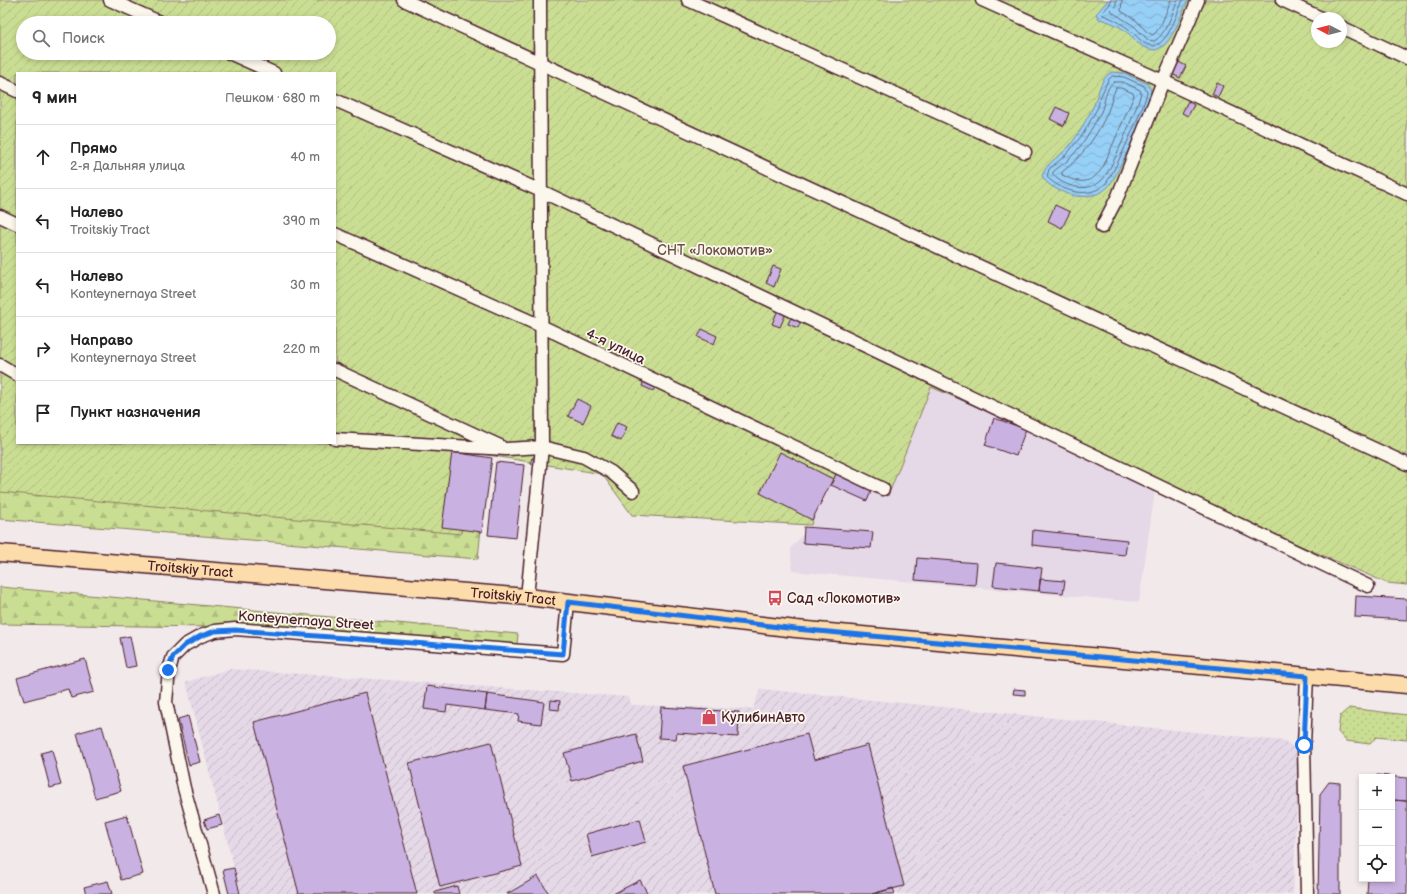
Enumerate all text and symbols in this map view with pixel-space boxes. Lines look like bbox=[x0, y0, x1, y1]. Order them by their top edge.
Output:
north arrow bbox=[1311, 12, 1347, 48]
search box bbox=[16, 16, 336, 60]
icon: search bbox=[30, 27, 52, 49]
text: Поиск bbox=[62, 29, 105, 48]
text: 9 мин bbox=[32, 88, 77, 108]
text: Пешком · 680 m bbox=[225, 90, 320, 106]
text: Прямо bbox=[70, 139, 117, 158]
icon: ahead bbox=[32, 146, 54, 168]
text: 40 m bbox=[290, 149, 320, 165]
text: 2-я Дальняя улица bbox=[70, 158, 185, 174]
text: Налево bbox=[70, 203, 123, 222]
icon: left bbox=[32, 210, 54, 232]
text: 390 m bbox=[283, 213, 320, 229]
text: Troitskiy Tract bbox=[70, 222, 150, 238]
park label: СНТ «Локомотив» bbox=[657, 242, 773, 259]
text: Налево bbox=[70, 267, 123, 286]
icon: left bbox=[32, 274, 54, 296]
text: 30 m bbox=[290, 277, 320, 293]
text: Konteynernaya Street bbox=[70, 286, 196, 302]
street label: 4-я улица bbox=[583, 325, 649, 368]
text: Направо bbox=[70, 331, 133, 350]
icon: right bbox=[32, 338, 54, 360]
text: 220 m bbox=[283, 341, 320, 357]
text: Konteynernaya Street bbox=[70, 350, 196, 366]
icon: arrive bbox=[32, 402, 54, 424]
text: Пункт назначения bbox=[70, 403, 201, 422]
street label: Troitskiy Tract bbox=[147, 557, 235, 581]
street label: Troitskiy Tract bbox=[470, 584, 558, 609]
bus stop icon: Сад «Локомотив» bbox=[766, 589, 784, 607]
place label: Сад «Локомотив» bbox=[787, 590, 901, 607]
street label: Konteynernaya Street bbox=[238, 607, 375, 634]
route end bbox=[159, 661, 177, 679]
shop icon: КулибинАвто bbox=[700, 708, 718, 726]
place label: КулибинАвто bbox=[721, 709, 805, 726]
route start bbox=[1295, 736, 1313, 754]
map controls bbox=[1359, 774, 1395, 882]
button: + bbox=[1359, 774, 1395, 810]
button: − bbox=[1359, 810, 1395, 846]
button: locate bbox=[1359, 846, 1395, 882]

